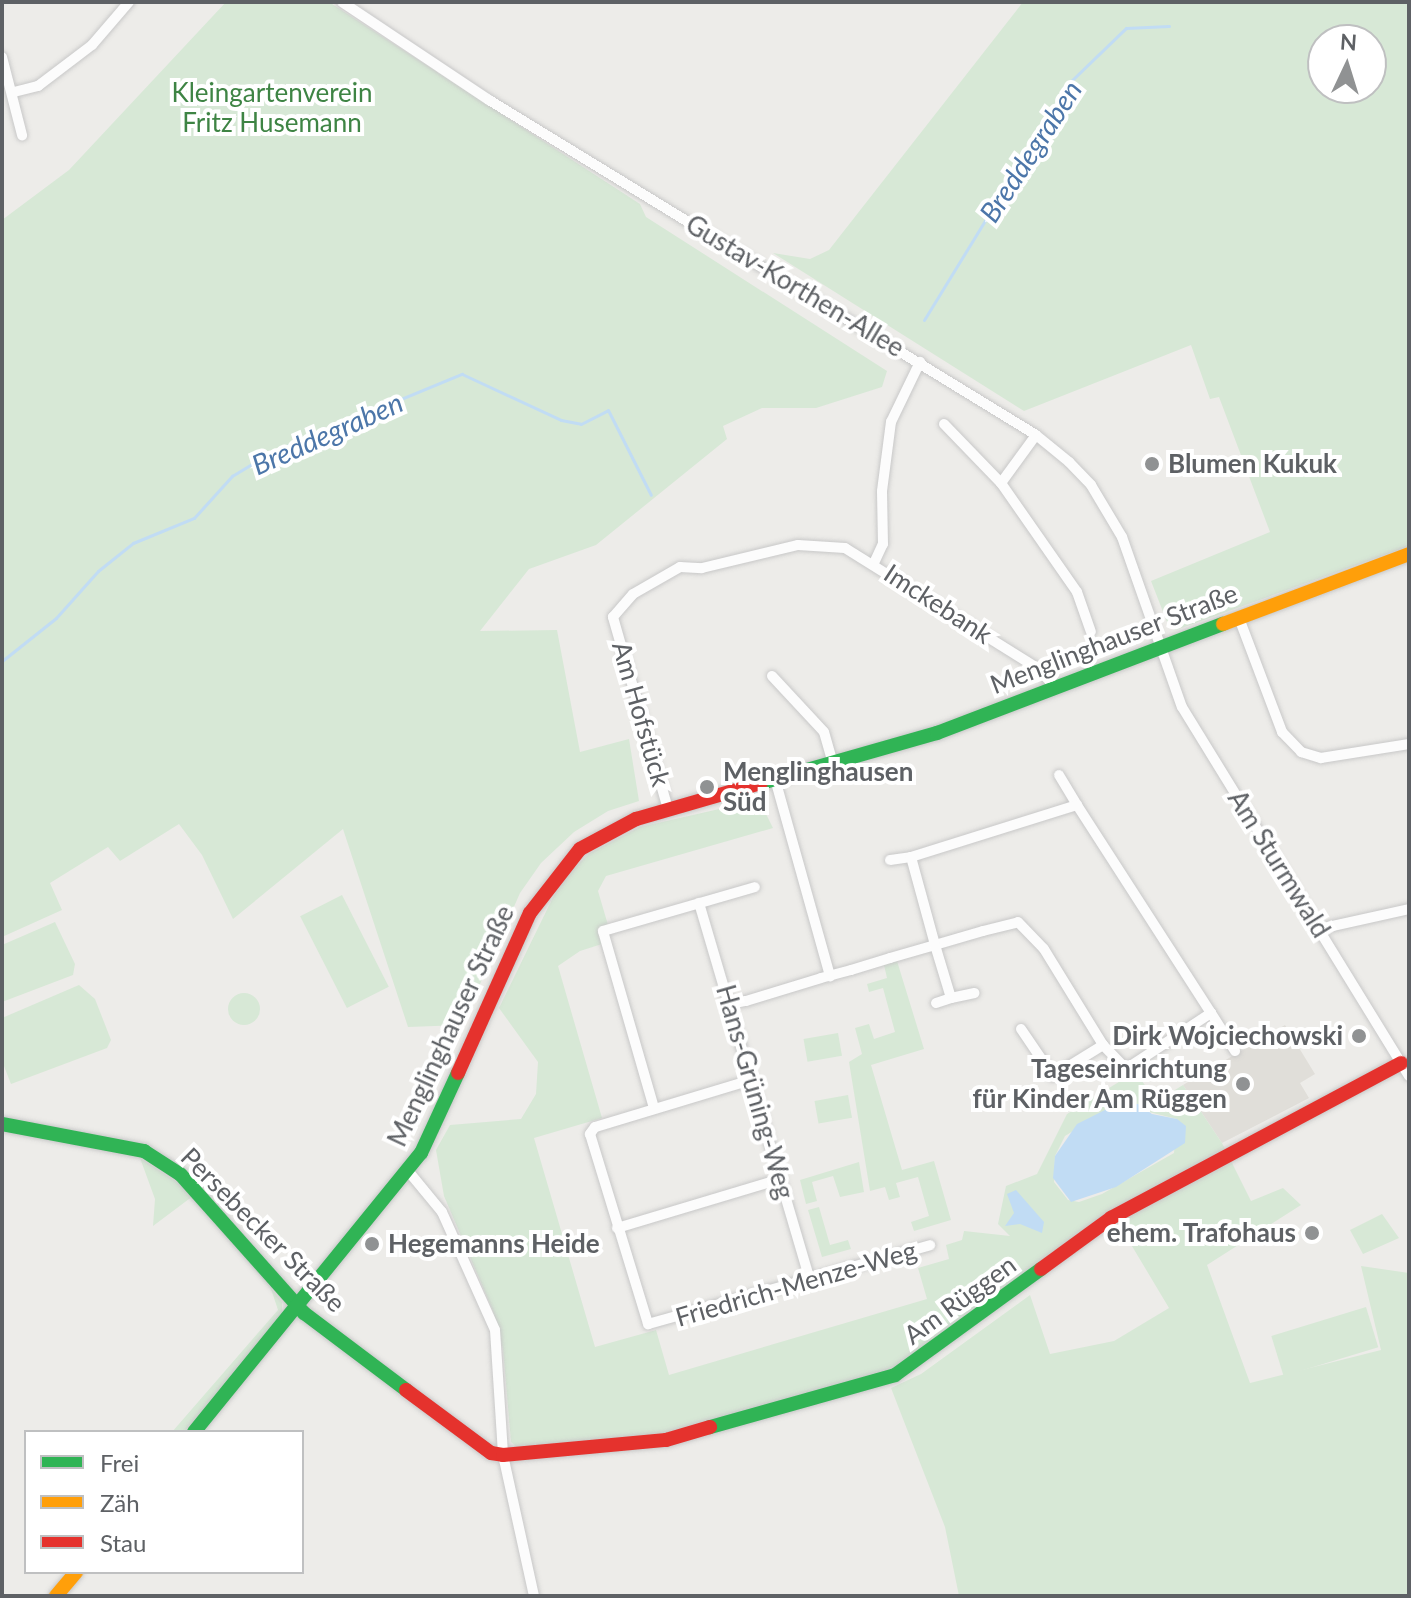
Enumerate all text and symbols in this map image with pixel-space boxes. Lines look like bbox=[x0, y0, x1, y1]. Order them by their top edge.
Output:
north arrow bbox=[1307, 24, 1387, 104]
text: N bbox=[1339, 27, 1358, 56]
water label: Breddegraben bbox=[972, 74, 1088, 228]
park label: Kleingartenverein Fritz Husemann bbox=[171, 77, 373, 138]
street label: Gustav-Korthen-Allee bbox=[680, 209, 910, 363]
water label: Breddegraben bbox=[246, 385, 408, 481]
place label: Blumen Kukuk bbox=[1168, 448, 1337, 480]
marker: Blumen Kukuk bbox=[1143, 455, 1161, 473]
street label: Imckebank bbox=[878, 558, 998, 650]
street label: Menglinghauser Straße bbox=[986, 577, 1242, 701]
street label: Am Hofstück bbox=[605, 638, 677, 790]
place label: Menglinghausen Süd bbox=[723, 756, 913, 818]
marker: Menglinghausen Süd bbox=[698, 778, 716, 796]
street label: Am Sturmwald bbox=[1221, 785, 1337, 943]
street label: Menglinghauser Straße bbox=[381, 900, 521, 1152]
street label: Hans-Grüning-Weg bbox=[710, 981, 800, 1203]
place label: Dirk Wojciechowski bbox=[1112, 1020, 1343, 1052]
marker: Dirk Wojciechowski bbox=[1350, 1027, 1368, 1045]
place label: Tageseinrichtung für Kinder Am Rüggen bbox=[971, 1053, 1227, 1114]
marker: Tageseinrichtung für Kinder Am Rüggen bbox=[1234, 1075, 1252, 1093]
street label: Persebecker Straße bbox=[174, 1141, 352, 1319]
place label: ehem. Trafohaus bbox=[1106, 1217, 1296, 1249]
marker: ehem. Trafohaus bbox=[1303, 1224, 1321, 1242]
place label: Hegemanns Heide bbox=[388, 1228, 600, 1260]
marker: Hegemanns Heide bbox=[363, 1235, 381, 1253]
street label: Friedrich-Menze-Weg bbox=[672, 1235, 920, 1333]
street label: Am Rüggen bbox=[898, 1249, 1022, 1351]
legend bbox=[24, 1430, 304, 1574]
text: Frei bbox=[100, 1448, 139, 1477]
text: Zäh bbox=[100, 1488, 140, 1517]
text: Stau bbox=[100, 1528, 146, 1557]

